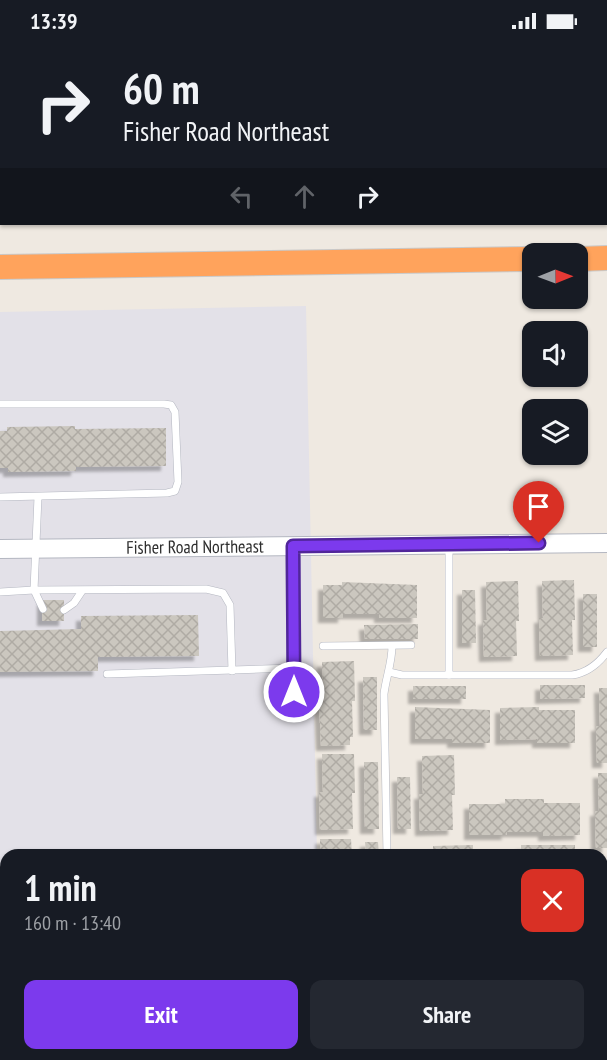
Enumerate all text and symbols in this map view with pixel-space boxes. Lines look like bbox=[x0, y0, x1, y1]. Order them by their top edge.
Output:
text: 13:39 bbox=[30, 7, 78, 35]
text: 60 m bbox=[123, 61, 200, 116]
icon: right bbox=[24, 66, 102, 144]
text: Fisher Road Northeast bbox=[123, 114, 329, 148]
icon: left bbox=[225, 180, 258, 213]
icon: ahead bbox=[288, 180, 321, 213]
icon: right bbox=[351, 180, 384, 213]
north arrow bbox=[522, 243, 588, 309]
map controls bbox=[522, 243, 588, 465]
button: sound bbox=[522, 321, 588, 387]
button: layers bbox=[522, 399, 588, 465]
pin bbox=[513, 481, 564, 543]
icon: arrive bbox=[522, 490, 555, 523]
street label: Fisher Road Northeast bbox=[126, 534, 264, 559]
position arrow bbox=[262, 660, 326, 724]
text: 1 min bbox=[24, 864, 97, 911]
button: close bbox=[521, 869, 584, 932]
text: 160 m · 13:40 bbox=[24, 910, 121, 936]
button: Exit bbox=[24, 980, 298, 1049]
button: Share bbox=[310, 980, 584, 1049]

